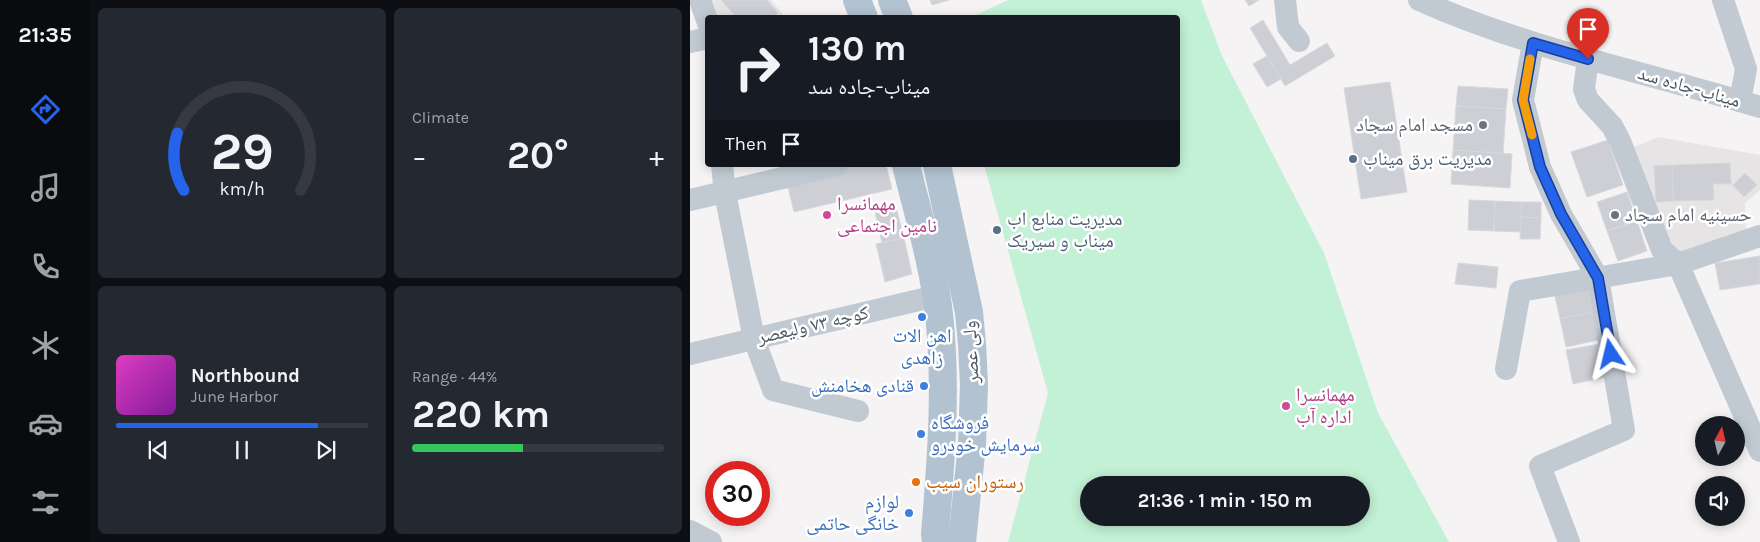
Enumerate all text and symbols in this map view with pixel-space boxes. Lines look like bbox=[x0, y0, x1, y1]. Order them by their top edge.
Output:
pin bbox=[1567, 8, 1609, 59]
icon: arrive bbox=[1574, 15, 1602, 43]
text: 21:35 bbox=[18, 22, 72, 48]
text: 130 m bbox=[808, 28, 906, 69]
icon: right bbox=[725, 35, 790, 100]
street label: میناب-جاده سد bbox=[1635, 62, 1743, 112]
text: میناب-جاده سد bbox=[808, 74, 930, 100]
icon: directions bbox=[28, 92, 63, 127]
text: Climate bbox=[412, 108, 469, 127]
place label: مسجد امام سجاد bbox=[1356, 114, 1473, 138]
marker: مسجد امام سجاد bbox=[1477, 119, 1489, 131]
text: 29 bbox=[210, 121, 274, 182]
icon: arrive bbox=[777, 130, 805, 158]
text: 20° bbox=[507, 133, 569, 178]
text: Then bbox=[725, 133, 767, 155]
text: − bbox=[412, 140, 427, 173]
text: + bbox=[649, 140, 664, 173]
place label: مدیریت برق میناب bbox=[1363, 148, 1492, 170]
marker: مدیریت برق میناب bbox=[1347, 153, 1359, 165]
icon: music bbox=[28, 170, 63, 205]
text: km/h bbox=[219, 179, 265, 200]
place label: مهمانسرا نامین اجتماعی bbox=[837, 193, 937, 237]
place label: حسینیه امام سجاد bbox=[1625, 204, 1752, 228]
place label: مدیریت منابع اب میناب و سیریک bbox=[1007, 208, 1122, 252]
marker: مهمانسرا نامین اجتماعی bbox=[821, 209, 833, 221]
marker: حسینیه امام سجاد bbox=[1609, 209, 1621, 221]
marker: مدیریت منابع اب میناب و سیریک bbox=[991, 224, 1003, 236]
icon: phone bbox=[28, 249, 63, 284]
street label: کوچه ۷۳ ولیعصر bbox=[754, 301, 871, 349]
marker: اهن الات زاهدی bbox=[916, 311, 928, 323]
street label: ولی عصر bbox=[958, 320, 984, 385]
place label: اهن الات زاهدی bbox=[893, 325, 951, 369]
position arrow bbox=[1584, 327, 1636, 379]
icon: climate bbox=[28, 328, 63, 363]
text: Northbound bbox=[191, 365, 300, 387]
text: Range · 44% bbox=[412, 367, 497, 386]
place label: قنادی هخامنش bbox=[811, 375, 914, 397]
marker: قنادی هخامنش bbox=[918, 380, 930, 392]
place label: مهمانسرا اداره آب bbox=[1296, 384, 1355, 428]
text: June Harbor bbox=[191, 387, 278, 406]
text: 220 km bbox=[412, 392, 550, 437]
marker: مهمانسرا اداره آب bbox=[1280, 400, 1292, 412]
icon: car bbox=[28, 406, 63, 441]
place label: فروشگاه سرمایش خودرو bbox=[931, 412, 1040, 456]
north arrow bbox=[1695, 416, 1745, 466]
map controls bbox=[1695, 416, 1745, 526]
marker: فروشگاه سرمایش خودرو bbox=[915, 428, 927, 440]
icon: previous bbox=[144, 436, 172, 464]
icon: pause bbox=[228, 436, 256, 464]
icon: next bbox=[312, 436, 340, 464]
speed limit sign: 30 bbox=[705, 461, 770, 526]
place label: رستوران سيب bbox=[926, 471, 1024, 493]
marker: رستوران سيب bbox=[910, 476, 922, 488]
button: sound bbox=[1695, 476, 1745, 526]
icon: filters bbox=[28, 485, 63, 520]
text: 21:36 · 1 min · 150 m bbox=[1138, 490, 1312, 512]
place label: لوازم خانگی حاتمی bbox=[806, 491, 899, 535]
marker: لوازم خانگی حاتمی bbox=[903, 507, 915, 519]

